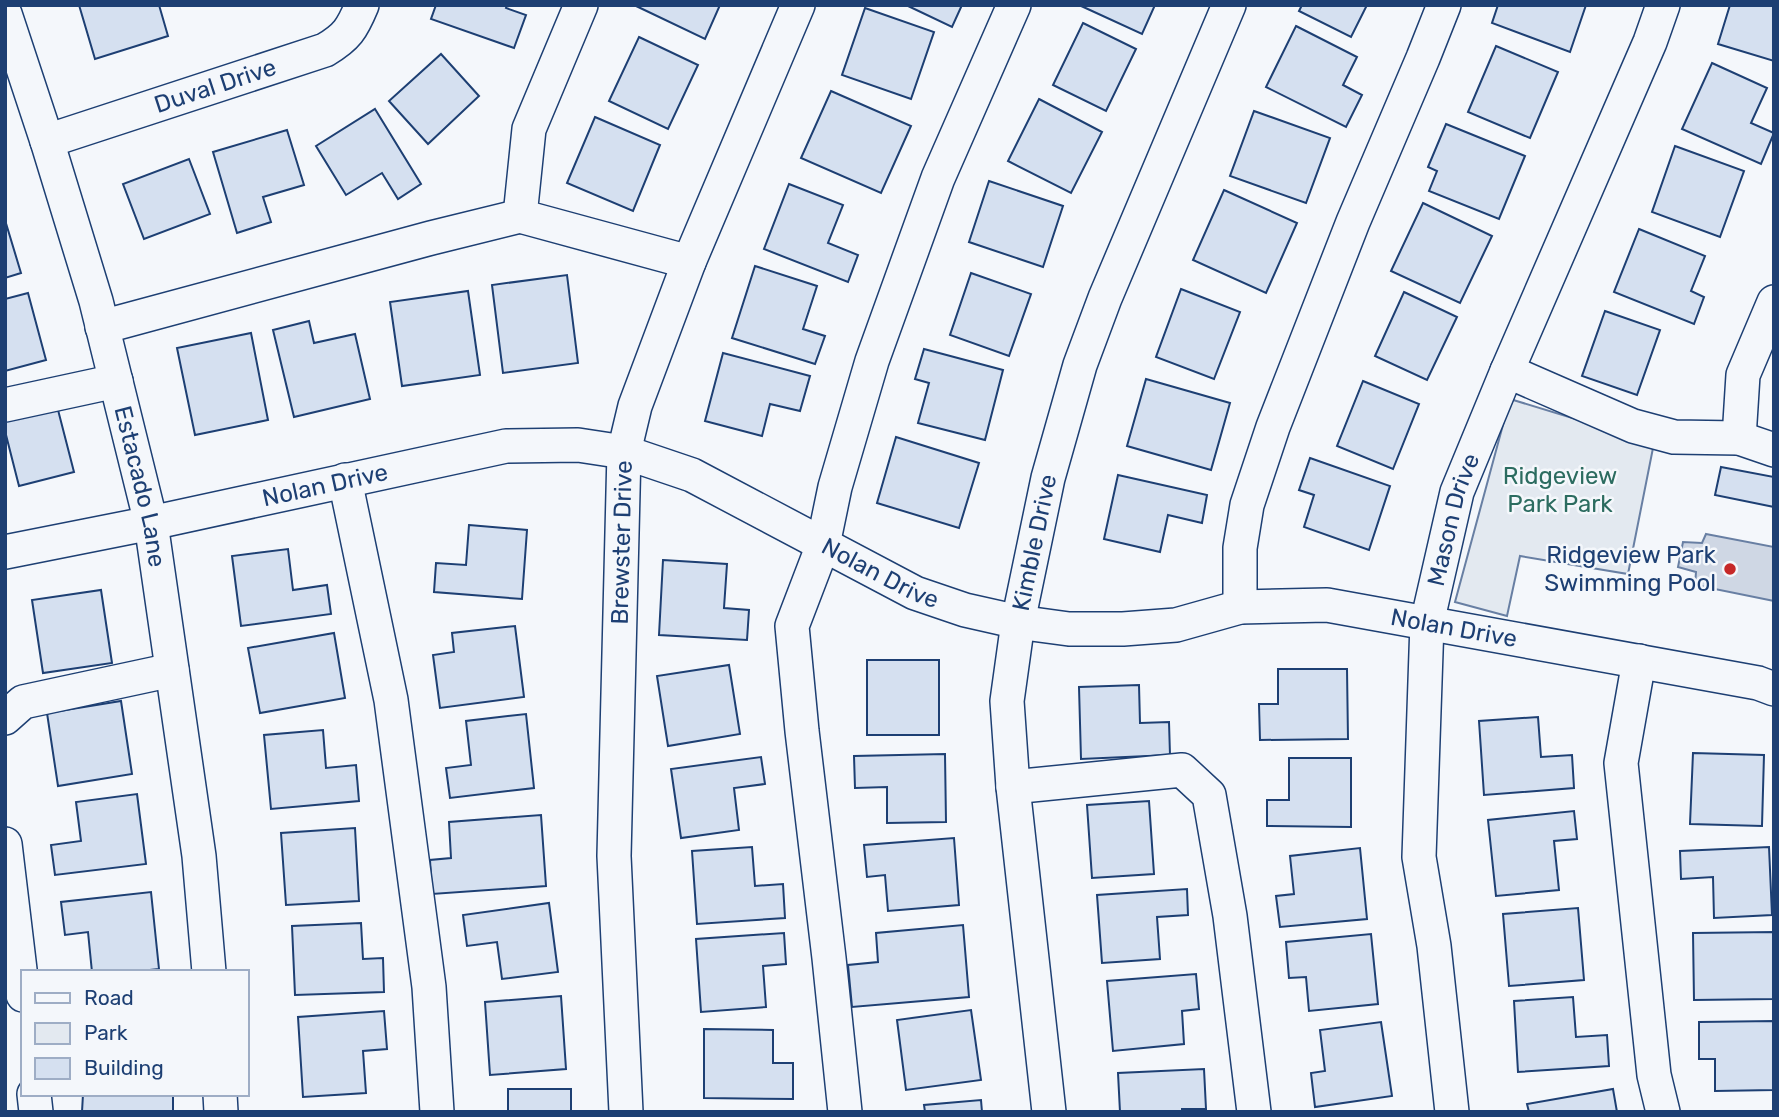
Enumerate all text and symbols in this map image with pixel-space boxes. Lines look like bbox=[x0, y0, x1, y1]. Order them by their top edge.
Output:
street label: Duval Drive bbox=[151, 53, 280, 119]
street label: Estacado Lane bbox=[109, 403, 171, 569]
street label: Mason Drive bbox=[1422, 449, 1485, 589]
street label: Nolan Drive bbox=[260, 458, 391, 512]
street label: Brewster Drive bbox=[606, 460, 638, 625]
park label: Ridgeview Park Park bbox=[1503, 462, 1617, 518]
street label: Kimble Drive bbox=[1007, 472, 1062, 613]
street label: Nolan Drive bbox=[817, 532, 942, 614]
place label: Ridgeview Park Swimming Pool bbox=[1544, 541, 1717, 597]
marker: Ridgeview Park Swimming Pool bbox=[1722, 561, 1738, 577]
street label: Nolan Drive bbox=[1389, 603, 1519, 653]
legend bbox=[21, 970, 248, 1096]
text: Road bbox=[84, 985, 134, 1010]
text: Park bbox=[84, 1020, 128, 1045]
text: Building bbox=[84, 1055, 164, 1080]

